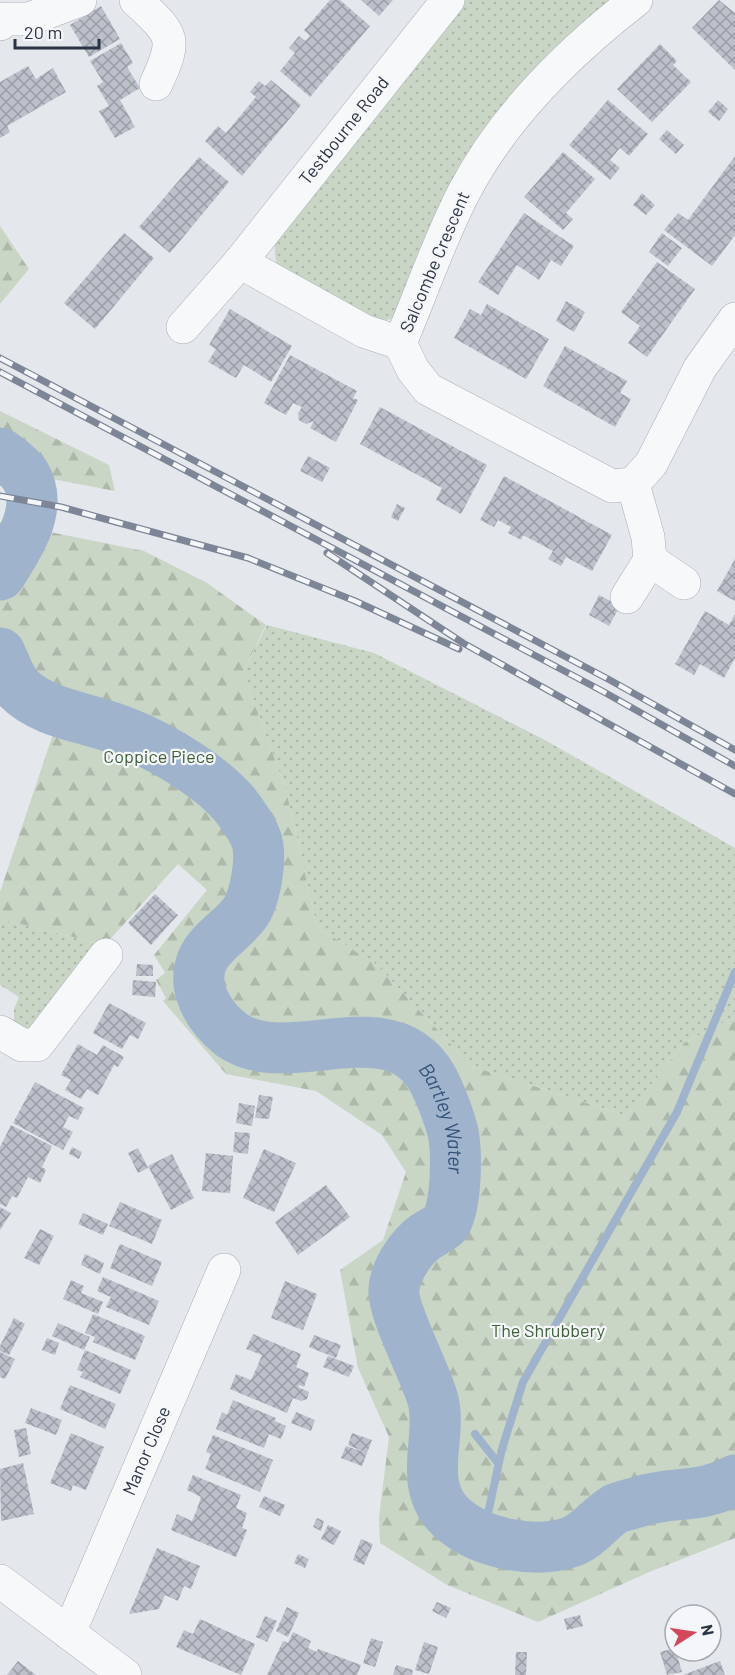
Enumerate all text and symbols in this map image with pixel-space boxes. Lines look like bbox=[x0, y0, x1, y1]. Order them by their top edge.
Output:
scale bar bbox=[15, 12, 99, 50]
text: 20 m bbox=[24, 21, 62, 43]
street label: Testbourne Road bbox=[294, 72, 393, 189]
street label: Salcombe Crescent bbox=[394, 188, 474, 336]
park label: Coppice Piece bbox=[103, 745, 215, 767]
water label: Bartley Water bbox=[414, 1057, 468, 1175]
park label: The Shrubbery bbox=[491, 1319, 605, 1341]
street label: Manor Close bbox=[117, 1403, 175, 1498]
north arrow bbox=[663, 1603, 723, 1663]
text: N bbox=[698, 1623, 719, 1637]

